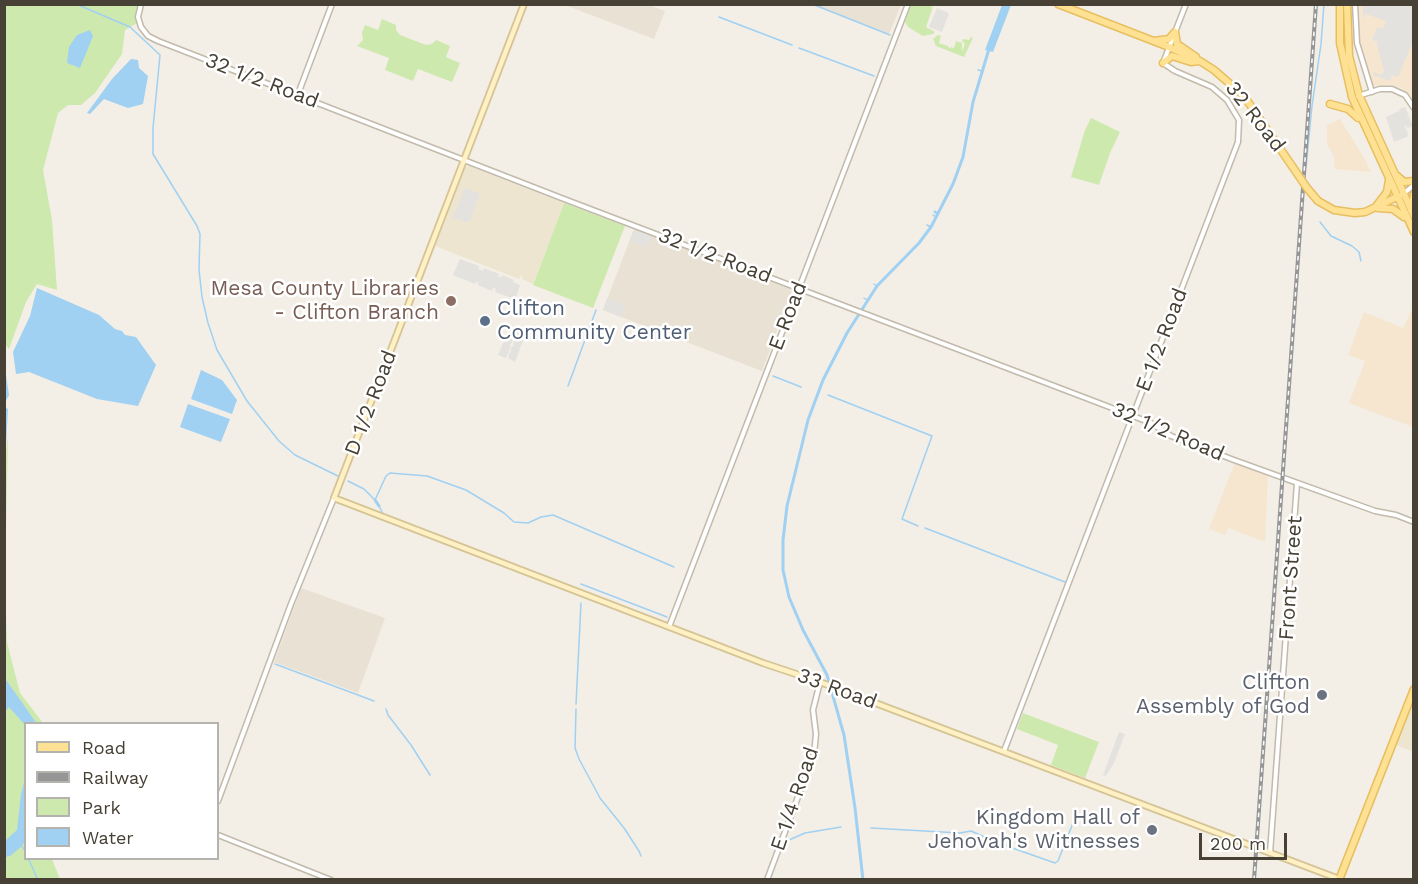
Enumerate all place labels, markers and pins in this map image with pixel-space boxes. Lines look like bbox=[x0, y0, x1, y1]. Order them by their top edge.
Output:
place label: Mesa County Libraries - Clifton Branch bbox=[211, 276, 439, 326]
marker: Mesa County Libraries - Clifton Branch bbox=[444, 294, 458, 308]
place label: Clifton Community Center bbox=[497, 296, 691, 346]
marker: Clifton Community Center bbox=[478, 314, 492, 328]
place label: Clifton Assembly of God bbox=[1136, 670, 1310, 720]
marker: Clifton Assembly of God bbox=[1315, 688, 1329, 702]
place label: Kingdom Hall of Jehovah's Witnesses bbox=[928, 805, 1140, 855]
marker: Kingdom Hall of Jehovah's Witnesses bbox=[1145, 823, 1159, 837]

